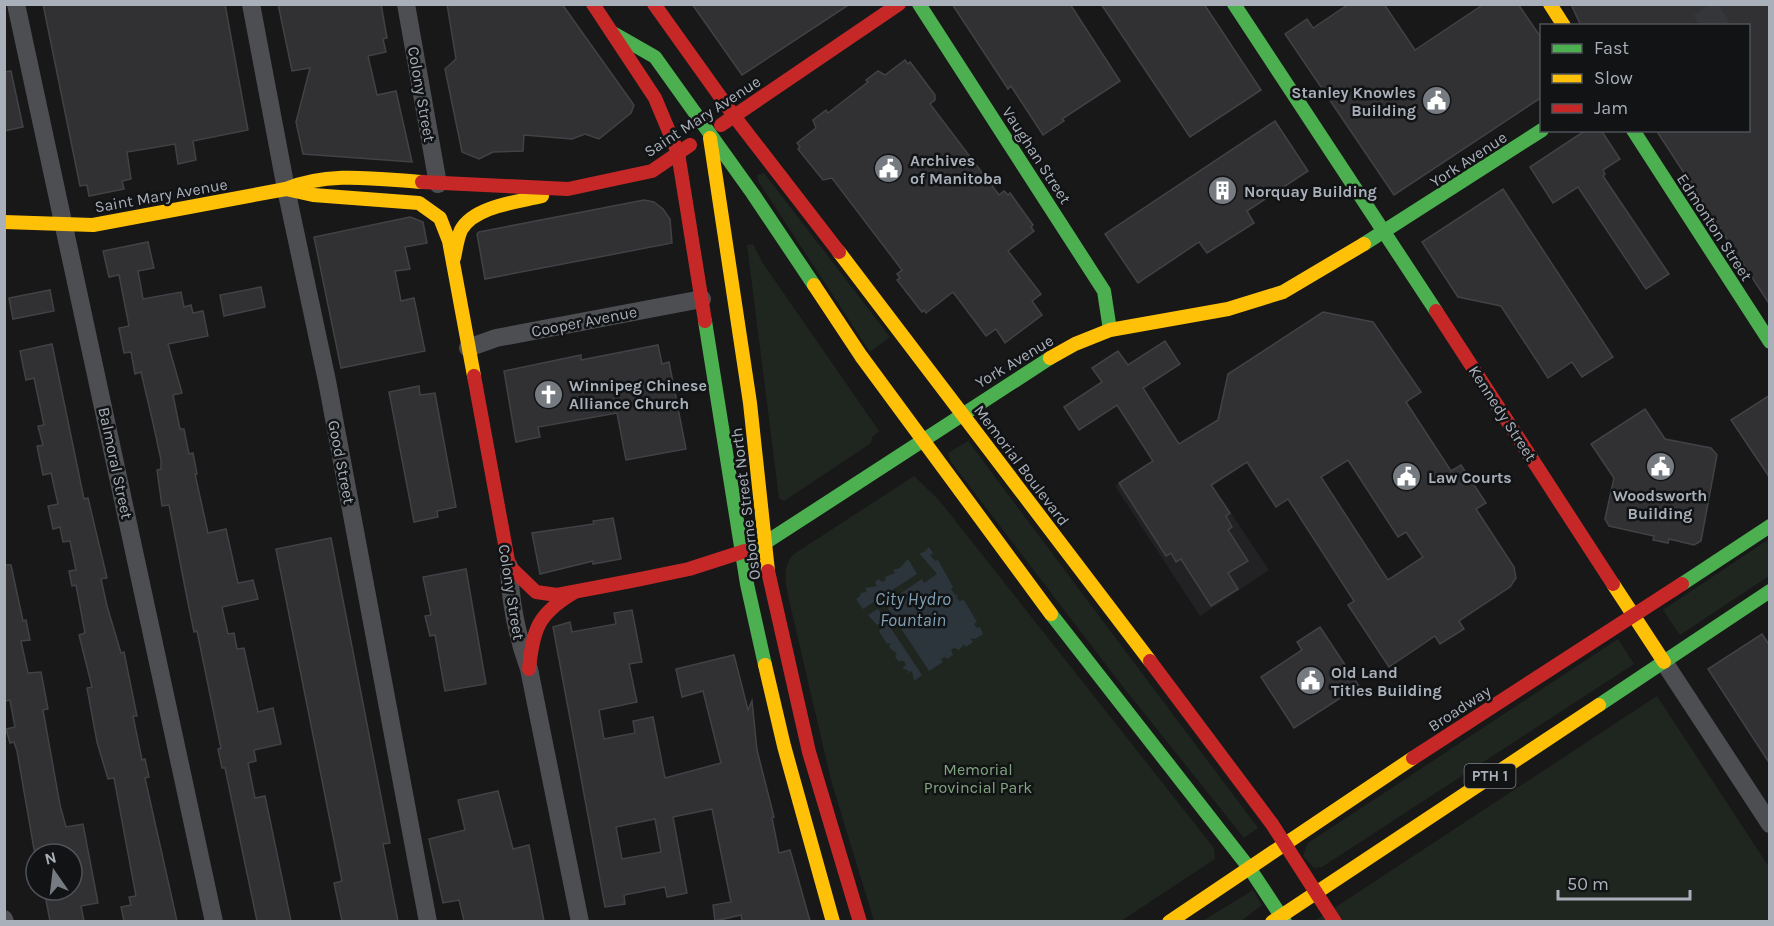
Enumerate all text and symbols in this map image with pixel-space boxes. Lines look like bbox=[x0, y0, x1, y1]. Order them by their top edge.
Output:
legend bbox=[1540, 24, 1750, 132]
text: Fast bbox=[1594, 37, 1629, 59]
street label: Colony Street bbox=[404, 45, 439, 143]
text: Slow bbox=[1594, 67, 1633, 89]
street label: Saint Mary Avenue bbox=[641, 72, 764, 161]
place label: Stanley Knowles Building bbox=[1291, 83, 1416, 120]
public building icon: Stanley Knowles Building bbox=[1421, 85, 1453, 117]
text: Jam bbox=[1594, 97, 1628, 119]
street label: Vaughan Street bbox=[998, 103, 1075, 207]
street label: York Avenue bbox=[1426, 128, 1510, 191]
place label: Archives of Manitoba bbox=[910, 151, 1002, 188]
public building icon: Archives of Manitoba bbox=[873, 153, 905, 185]
street label: Edmonton Street bbox=[1673, 170, 1756, 284]
street label: Saint Mary Avenue bbox=[93, 174, 229, 217]
building icon: Norquay Building bbox=[1207, 175, 1239, 207]
place label: Norquay Building bbox=[1244, 182, 1377, 201]
street label: Cooper Avenue bbox=[530, 302, 638, 341]
street label: York Avenue bbox=[972, 331, 1057, 392]
street label: Kennedy Street bbox=[1465, 362, 1541, 465]
place label: Winnipeg Chinese Alliance Church bbox=[569, 376, 707, 413]
church icon: Winnipeg Chinese Alliance Church bbox=[532, 378, 564, 410]
street label: Memorial Boulevard bbox=[970, 401, 1073, 529]
street label: Balmoral Street bbox=[94, 405, 137, 521]
street label: Good Street bbox=[324, 419, 359, 506]
street label: Osborne Street North bbox=[727, 427, 764, 581]
public building icon: Woodsworth Building bbox=[1644, 451, 1676, 483]
public building icon: Law Courts bbox=[1391, 461, 1423, 493]
place label: Law Courts bbox=[1428, 468, 1512, 487]
place label: Woodsworth Building bbox=[1613, 486, 1707, 523]
street label: Colony Street bbox=[495, 543, 528, 641]
water label: City Hydro Fountain bbox=[875, 588, 951, 631]
place label: Old Land Titles Building bbox=[1331, 663, 1442, 700]
public building icon: Old Land Titles Building bbox=[1294, 665, 1326, 697]
street label: Broadway bbox=[1424, 681, 1495, 736]
park label: Memorial Provincial Park bbox=[924, 760, 1032, 797]
road number: PTH 1 bbox=[1464, 764, 1516, 788]
north arrow bbox=[24, 842, 84, 902]
text: N bbox=[43, 847, 58, 869]
scale bar bbox=[1558, 863, 1690, 901]
text: 50 m bbox=[1567, 873, 1609, 895]

